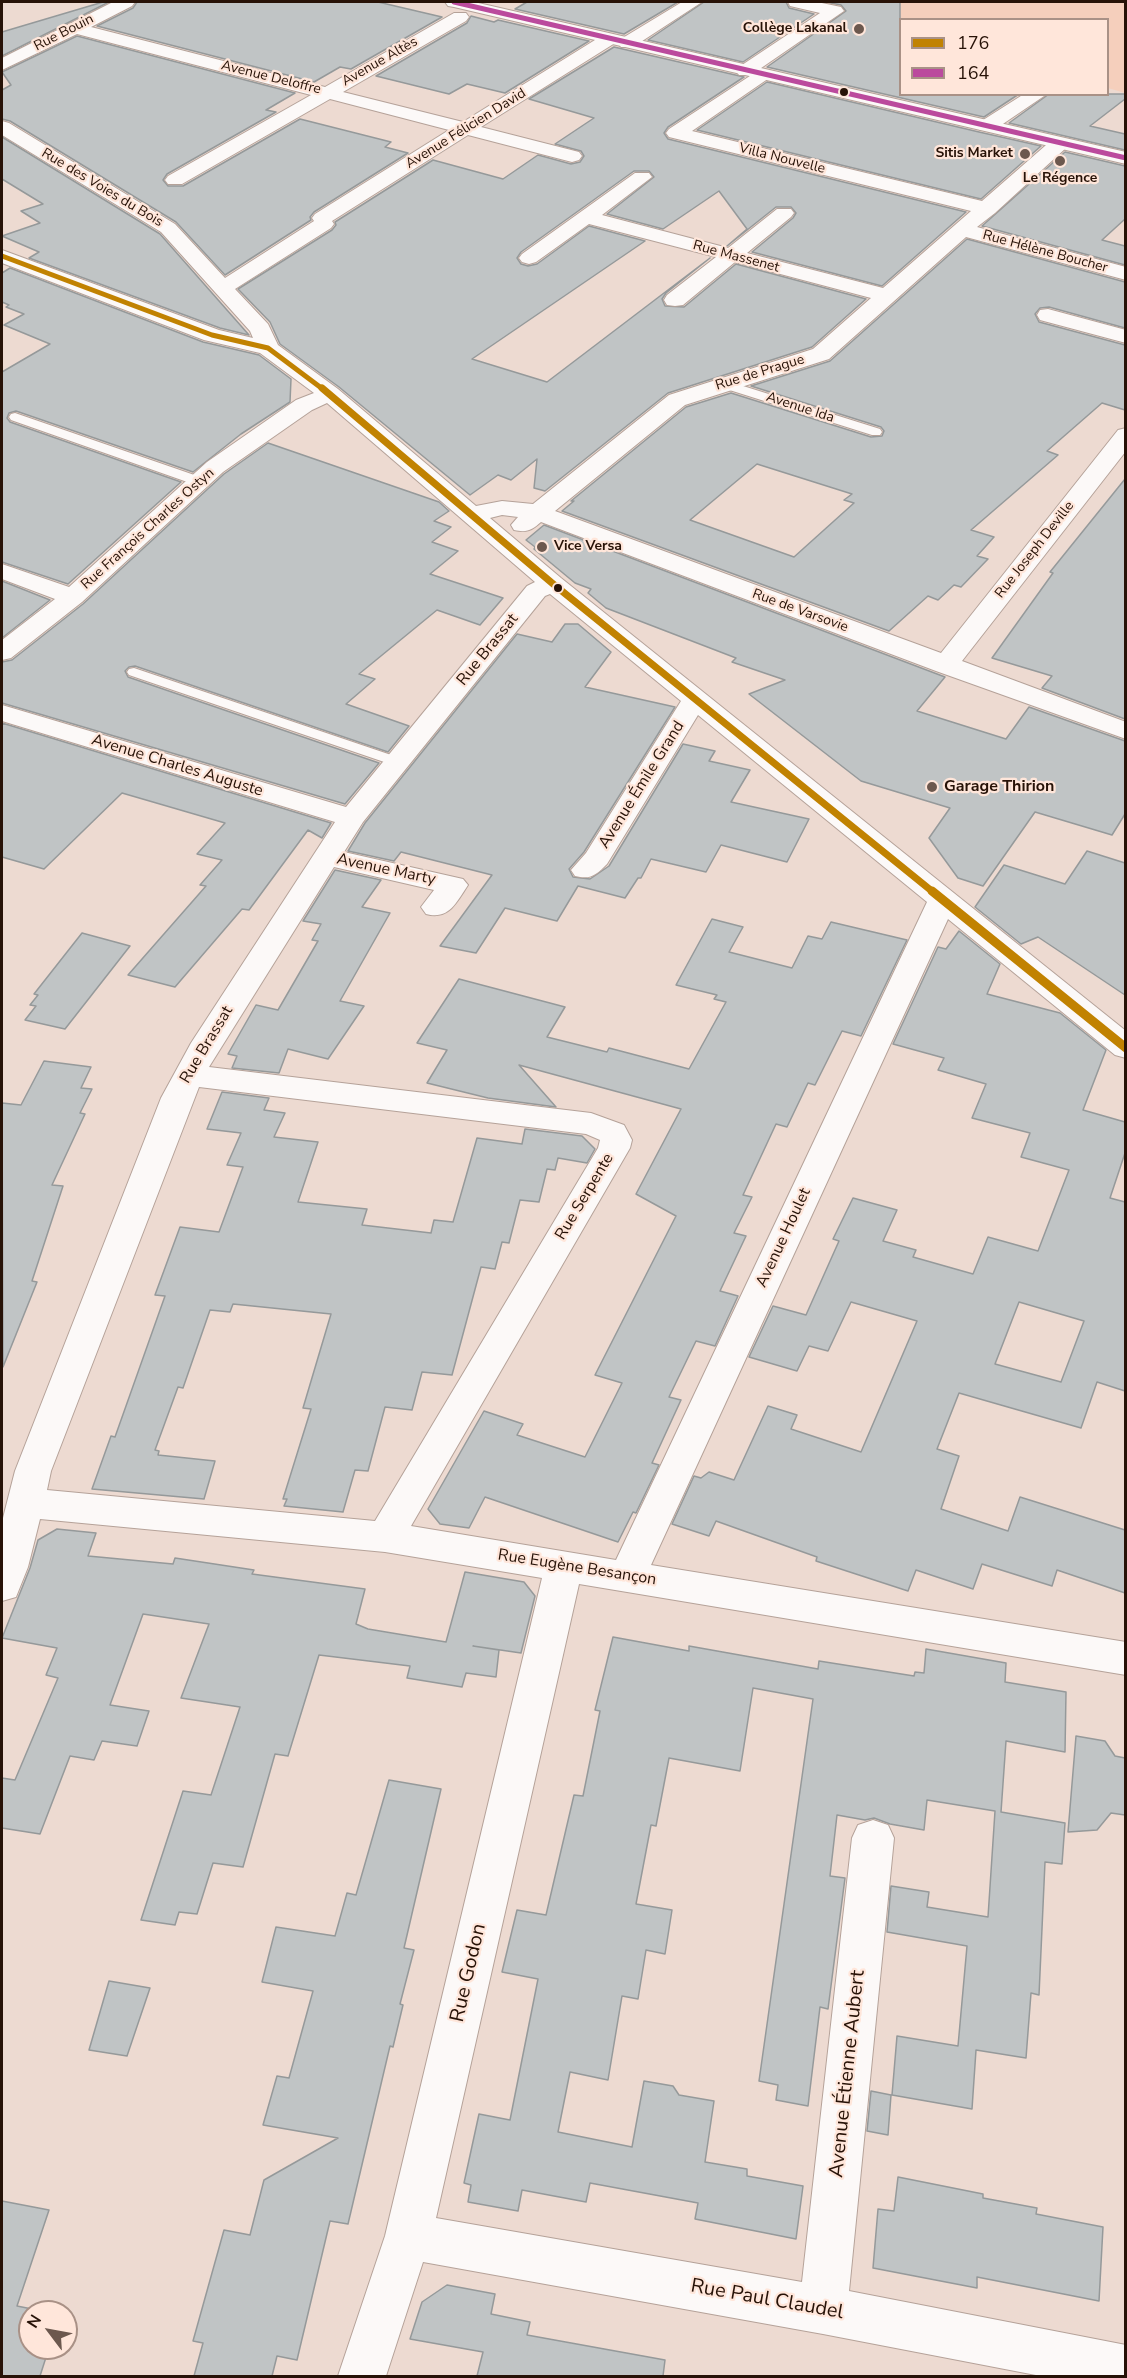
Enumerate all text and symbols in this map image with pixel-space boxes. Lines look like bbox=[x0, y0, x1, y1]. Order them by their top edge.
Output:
street label: Rue Bouin bbox=[31, 11, 97, 55]
legend bbox=[899, 18, 1109, 96]
place label: Collège Lakanal bbox=[743, 21, 847, 37]
marker: Collège Lakanal bbox=[852, 22, 866, 36]
text: 176 bbox=[957, 31, 989, 55]
street label: Avenue Altès bbox=[339, 34, 421, 90]
street label: Avenue Deloffre bbox=[219, 57, 323, 99]
text: 164 bbox=[957, 61, 989, 85]
street label: Avenue Félicien David bbox=[403, 85, 529, 173]
unlabelled marker bbox=[838, 86, 850, 98]
street label: Villa Nouvelle bbox=[737, 140, 827, 178]
street label: Rue des Voies du Bois bbox=[38, 145, 166, 231]
place label: Sitis Market bbox=[935, 146, 1013, 162]
marker: Sitis Market bbox=[1018, 147, 1032, 161]
marker: Le Régence bbox=[1053, 154, 1067, 168]
place label: Le Régence bbox=[1023, 171, 1097, 187]
street label: Rue Hélène Boucher bbox=[981, 227, 1109, 277]
street label: Rue Massenet bbox=[691, 237, 781, 277]
street label: Rue de Prague bbox=[714, 352, 806, 394]
street label: Avenue Ida bbox=[764, 389, 836, 427]
street label: Rue François Charles Ostyn bbox=[78, 465, 218, 593]
street label: Rue Joseph Deville bbox=[992, 498, 1078, 602]
place label: Vice Versa bbox=[554, 539, 622, 555]
marker: Vice Versa bbox=[535, 540, 549, 554]
unlabelled marker bbox=[552, 582, 564, 594]
street label: Rue de Varsovie bbox=[750, 586, 850, 636]
street label: Rue Brassat bbox=[453, 610, 523, 690]
street label: Avenue Émile Grand bbox=[595, 718, 689, 852]
street label: Avenue Charles Auguste bbox=[89, 731, 265, 801]
place label: Garage Thirion bbox=[944, 777, 1054, 797]
marker: Garage Thirion bbox=[925, 780, 939, 794]
street label: Avenue Marty bbox=[335, 850, 437, 890]
street label: Rue Brassat bbox=[176, 1003, 238, 1087]
street label: Rue Serpente bbox=[552, 1150, 618, 1244]
street label: Avenue Houlet bbox=[753, 1185, 815, 1291]
street label: Rue Eugène Besançon bbox=[496, 1546, 658, 1590]
street label: Rue Godon bbox=[446, 1922, 492, 2024]
street label: Avenue Étienne Aubert bbox=[825, 1969, 871, 2179]
street label: Rue Paul Claudel bbox=[689, 2275, 845, 2325]
north arrow bbox=[18, 2300, 78, 2360]
text: N bbox=[22, 2311, 47, 2332]

